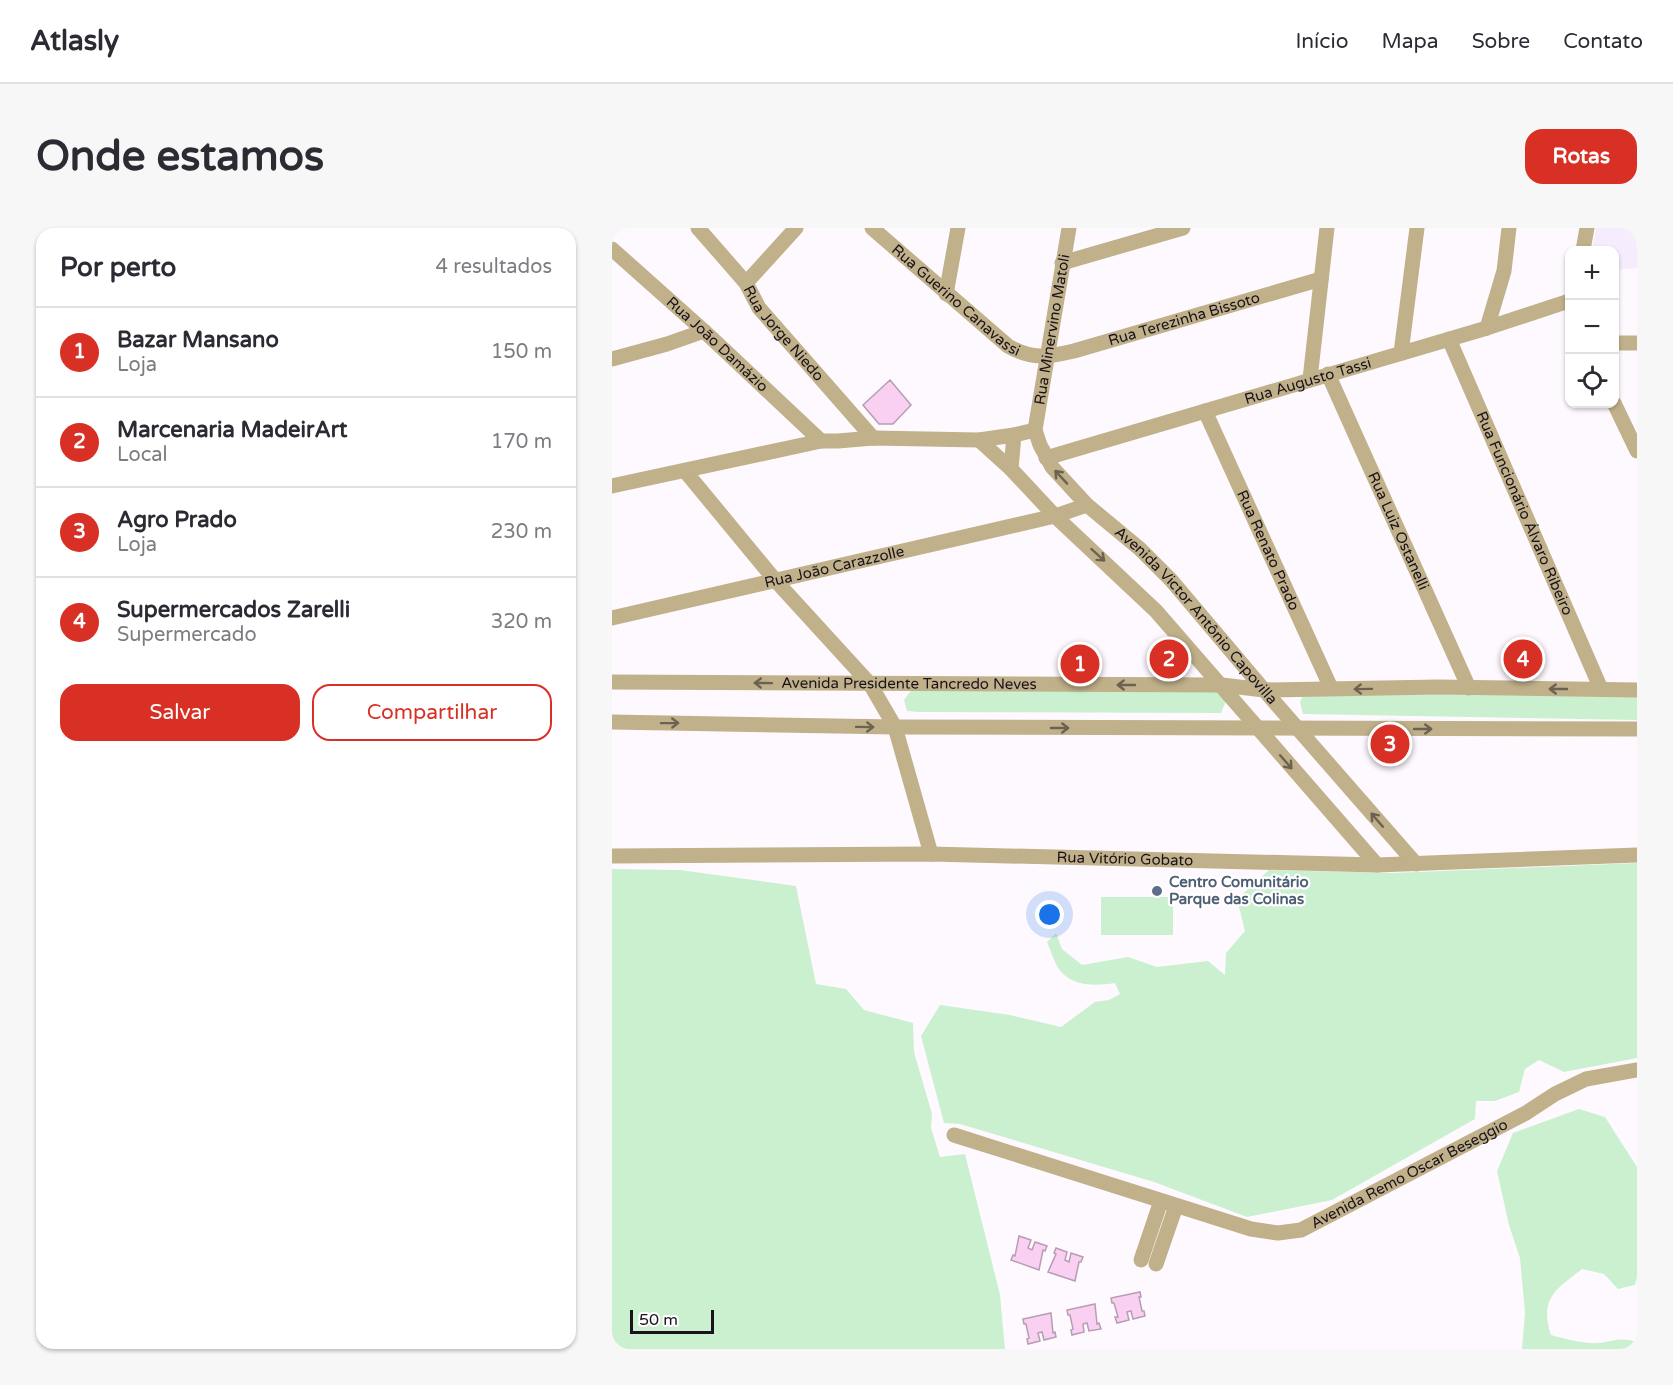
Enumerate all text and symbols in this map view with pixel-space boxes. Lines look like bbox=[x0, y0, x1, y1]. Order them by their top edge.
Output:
text: Atlasly bbox=[30, 24, 119, 58]
text: Início bbox=[1296, 29, 1348, 54]
text: Mapa bbox=[1381, 29, 1439, 54]
text: Sobre bbox=[1472, 29, 1530, 54]
text: Contato bbox=[1563, 29, 1643, 54]
button: Rotas bbox=[1525, 129, 1637, 184]
text: Onde estamos bbox=[36, 131, 324, 182]
street label: Rua Guerino Canavassi bbox=[888, 240, 1023, 360]
map controls bbox=[1565, 246, 1619, 408]
button: + bbox=[1565, 246, 1619, 300]
text: Por perto bbox=[60, 252, 176, 283]
street label: Rua Minervino Matoli bbox=[1030, 253, 1073, 406]
text: 4 resultados bbox=[436, 255, 552, 279]
street label: Rua Jorge Niedo bbox=[740, 282, 828, 385]
street label: Rua Terezinha Bissoto bbox=[1106, 288, 1262, 350]
street label: Rua João Damázio bbox=[663, 293, 772, 396]
button: − bbox=[1565, 300, 1619, 354]
text: Bazar Mansano bbox=[117, 327, 279, 353]
text: 1 bbox=[73, 340, 86, 364]
text: 150 m bbox=[491, 340, 552, 364]
text: Loja bbox=[117, 353, 157, 377]
street label: Rua Augusto Tassi bbox=[1242, 354, 1373, 408]
button: locate bbox=[1565, 354, 1619, 408]
street label: Rua Funcionário Álvaro Ribeiro bbox=[1472, 409, 1577, 618]
text: Marcenaria MadeirArt bbox=[117, 417, 348, 443]
text: 2 bbox=[73, 430, 86, 454]
text: 170 m bbox=[491, 430, 552, 454]
text: Local bbox=[117, 443, 168, 467]
one-way arrow bbox=[1053, 469, 1068, 484]
street label: Rua Luiz Ostanelli bbox=[1364, 469, 1433, 593]
street label: Rua Renato Prado bbox=[1233, 487, 1303, 613]
text: Agro Prado bbox=[117, 507, 237, 533]
text: 3 bbox=[73, 520, 86, 544]
text: 230 m bbox=[491, 520, 552, 544]
street label: Avenida Victor Antônio Capovilla bbox=[1111, 523, 1281, 708]
text: Loja bbox=[117, 533, 157, 557]
street label: Rua João Carazzolle bbox=[763, 542, 906, 592]
one-way arrow bbox=[1090, 548, 1105, 562]
text: Supermercados Zarelli bbox=[117, 597, 350, 623]
text: 4 bbox=[73, 610, 86, 634]
text: 320 m bbox=[491, 610, 552, 634]
text: Supermercado bbox=[117, 623, 257, 647]
pin: 2 bbox=[1150, 636, 1188, 682]
pin: 4 bbox=[1504, 636, 1542, 682]
pin: 1 bbox=[1060, 642, 1100, 686]
street label: Avenida Presidente Tancredo Neves bbox=[781, 674, 1037, 693]
one-way arrow bbox=[753, 677, 773, 689]
one-way arrow bbox=[1116, 679, 1136, 691]
one-way arrow bbox=[1353, 683, 1373, 695]
one-way arrow bbox=[1548, 683, 1568, 695]
button: Salvar bbox=[60, 684, 300, 741]
button: Compartilhar bbox=[312, 684, 552, 741]
one-way arrow bbox=[660, 717, 680, 729]
one-way arrow bbox=[855, 721, 875, 732]
one-way arrow bbox=[1050, 722, 1070, 734]
pin: 3 bbox=[1370, 722, 1410, 766]
one-way arrow bbox=[1413, 723, 1433, 735]
one-way arrow bbox=[1279, 754, 1293, 769]
one-way arrow bbox=[1371, 812, 1384, 828]
street label: Rua Vitório Gobato bbox=[1056, 848, 1193, 869]
place label: Centro Comunitário Parque das Colinas bbox=[1169, 873, 1309, 909]
marker: Centro Comunitário Parque das Colinas bbox=[1150, 884, 1164, 898]
your location bbox=[1035, 900, 1064, 929]
street label: Avenida Remo Oscar Beseggio bbox=[1308, 1115, 1511, 1232]
scale bar bbox=[630, 1307, 714, 1334]
text: 50 m bbox=[639, 1310, 678, 1330]

